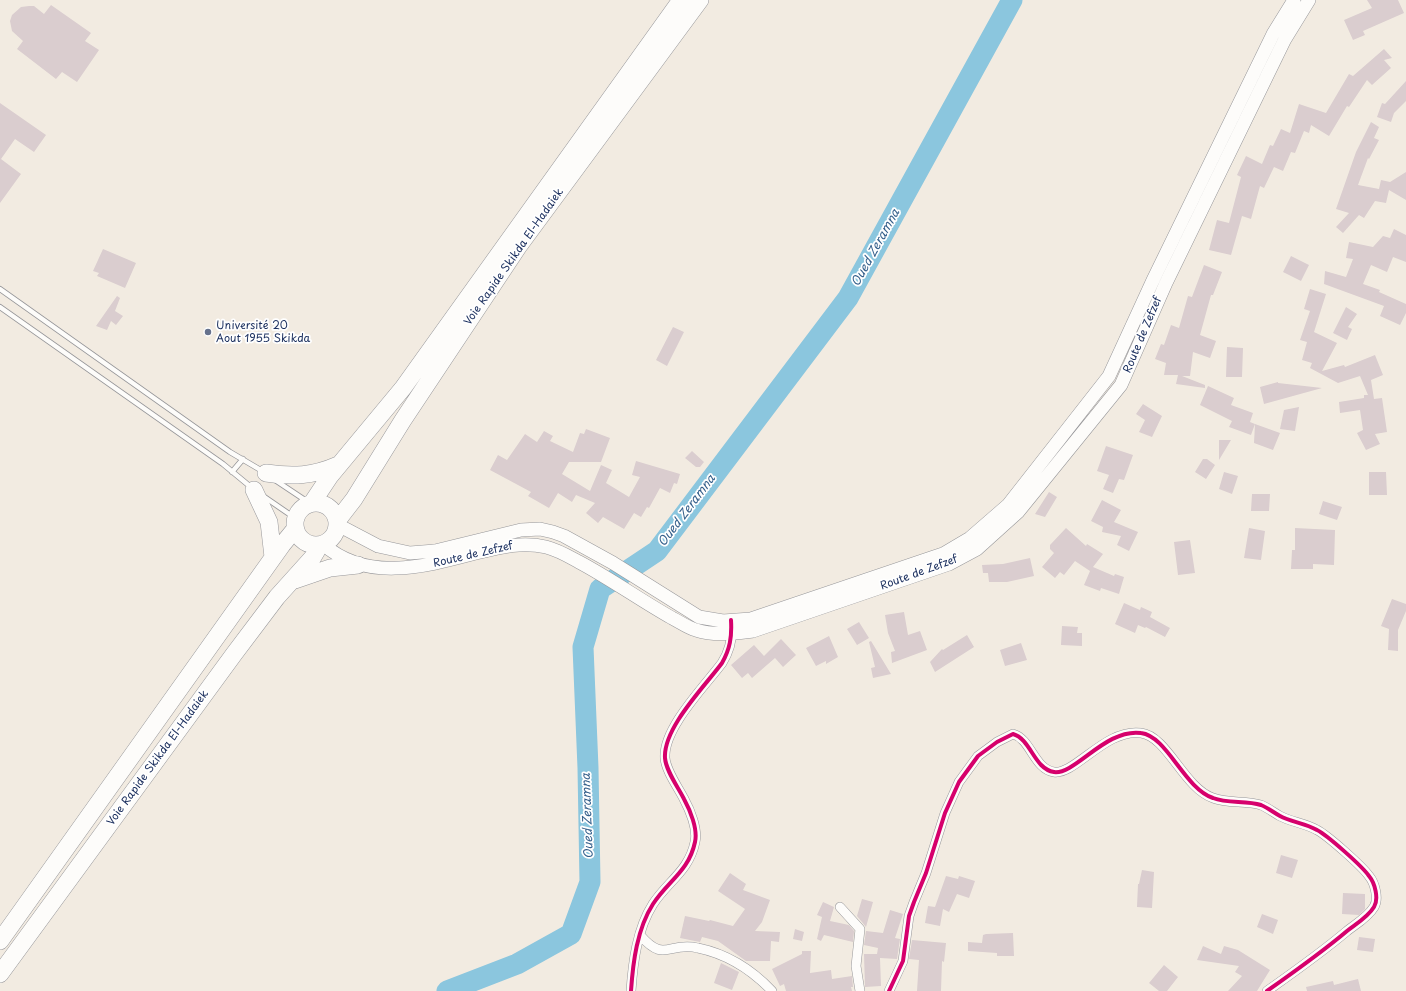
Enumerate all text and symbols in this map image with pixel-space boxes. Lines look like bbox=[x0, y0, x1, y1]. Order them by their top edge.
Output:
street label: Voie Rapide Skikda El-Hadaiek bbox=[462, 186, 566, 328]
water label: Oued Zeramna bbox=[849, 207, 903, 289]
street label: Route de Zefzef bbox=[1121, 295, 1165, 375]
place label: Université 20 Aout 1955 Skikda bbox=[216, 319, 310, 345]
marker: Université 20 Aout 1955 Skikda bbox=[203, 327, 213, 337]
water label: Oued Zeramna bbox=[655, 472, 719, 550]
street label: Route de Zefzef bbox=[432, 539, 514, 571]
street label: Route de Zefzef bbox=[878, 553, 960, 593]
street label: Voie Rapide Skikda El-Hadaiek bbox=[104, 688, 212, 828]
water label: Oued Zeramna bbox=[579, 773, 597, 859]

